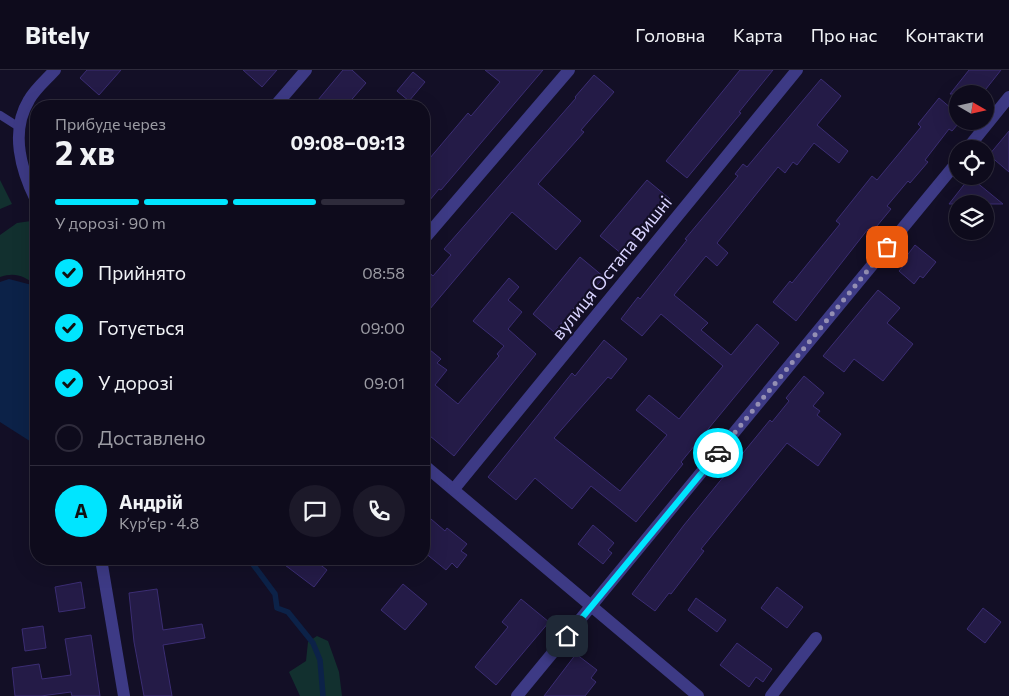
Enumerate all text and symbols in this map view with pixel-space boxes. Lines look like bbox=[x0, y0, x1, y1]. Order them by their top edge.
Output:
text: Bitely bbox=[25, 20, 90, 49]
text: Головна bbox=[635, 24, 705, 46]
text: Карта bbox=[733, 24, 783, 46]
text: Про нас bbox=[811, 24, 877, 46]
text: Контакти bbox=[905, 24, 984, 46]
north arrow bbox=[949, 85, 994, 130]
map controls bbox=[949, 85, 994, 240]
text: Прибуде через bbox=[55, 114, 166, 133]
text: 09:08–09:13 bbox=[291, 131, 405, 154]
text: 2 хв bbox=[55, 132, 115, 172]
button: locate bbox=[949, 140, 994, 185]
street label: вулиця Остапа Вишні bbox=[546, 191, 676, 344]
button: layers bbox=[949, 195, 994, 240]
text: У дорозі · 90 m bbox=[55, 213, 166, 232]
pin bbox=[866, 226, 908, 268]
icon: bag bbox=[873, 233, 901, 261]
icon: check bbox=[55, 259, 83, 287]
text: Прийнято bbox=[98, 261, 186, 284]
text: 08:58 bbox=[362, 263, 405, 282]
icon: check bbox=[55, 314, 83, 342]
text: Готується bbox=[98, 316, 185, 339]
text: 09:00 bbox=[360, 318, 405, 337]
icon: check bbox=[55, 369, 83, 397]
text: У дорозі bbox=[98, 371, 173, 394]
text: 09:01 bbox=[364, 373, 405, 392]
text: Доставлено bbox=[98, 426, 206, 449]
courier bbox=[693, 428, 743, 478]
icon: car bbox=[704, 439, 732, 467]
button: chat bbox=[289, 485, 341, 537]
button: phone bbox=[353, 485, 405, 537]
text: Андрій bbox=[119, 490, 183, 513]
text: А bbox=[74, 499, 88, 522]
text: Кур’єр · 4.8 bbox=[119, 513, 199, 532]
pin bbox=[546, 615, 588, 657]
icon: home bbox=[553, 622, 581, 650]

